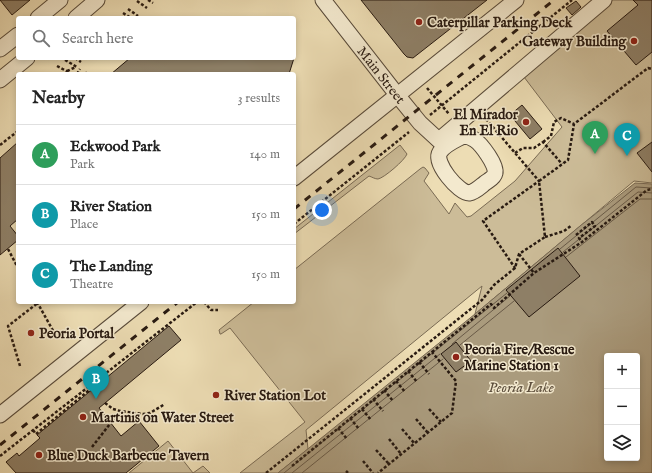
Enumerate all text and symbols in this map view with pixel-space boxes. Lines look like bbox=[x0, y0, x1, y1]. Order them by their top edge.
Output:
place label: Caterpillar Parking Deck bbox=[427, 14, 573, 32]
search box bbox=[16, 16, 296, 60]
marker: Caterpillar Parking Deck bbox=[414, 17, 424, 27]
icon: search bbox=[30, 27, 52, 49]
text: Search here bbox=[62, 29, 133, 48]
place label: Gateway Building bbox=[522, 33, 627, 51]
marker: Gateway Building bbox=[629, 36, 639, 46]
street label: Main Street bbox=[353, 43, 409, 108]
text: Nearby bbox=[32, 88, 85, 109]
text: 3 results bbox=[238, 90, 280, 107]
place label: El Mirador En El Rio bbox=[453, 106, 519, 140]
marker: El Mirador En El Rio bbox=[521, 117, 531, 127]
pin: A bbox=[582, 121, 608, 154]
pin: C bbox=[614, 123, 640, 156]
text: Eckwood Park bbox=[70, 137, 160, 156]
text: A bbox=[41, 146, 49, 163]
text: 140 m bbox=[250, 146, 280, 163]
text: Park bbox=[70, 156, 95, 173]
text: River Station bbox=[70, 197, 152, 216]
your location bbox=[312, 200, 332, 220]
text: B bbox=[41, 206, 49, 223]
text: 150 m bbox=[251, 206, 280, 223]
text: Place bbox=[70, 216, 98, 233]
text: The Landing bbox=[70, 257, 152, 276]
text: C bbox=[40, 266, 50, 283]
text: 150 m bbox=[251, 266, 280, 283]
text: Theatre bbox=[70, 276, 113, 293]
place label: Peoria Portal bbox=[39, 325, 115, 343]
marker: Peoria Portal bbox=[26, 328, 36, 338]
place label: Peoria Fire/Rescue Marine Station 1 bbox=[464, 341, 575, 375]
marker: Peoria Fire/Rescue Marine Station 1 bbox=[451, 352, 461, 362]
map controls bbox=[604, 353, 640, 461]
button: + bbox=[604, 353, 640, 389]
pin: B bbox=[83, 366, 109, 399]
water label: Peoria Lake bbox=[488, 378, 554, 397]
place label: River Station Lot bbox=[224, 387, 326, 405]
button: − bbox=[604, 389, 640, 425]
marker: River Station Lot bbox=[211, 390, 221, 400]
place label: Martinis on Water Street bbox=[91, 409, 234, 427]
marker: Martinis on Water Street bbox=[78, 412, 88, 422]
button: layers bbox=[604, 425, 640, 461]
place label: Blue Duck Barbecue Tavern bbox=[47, 447, 210, 465]
marker: Blue Duck Barbecue Tavern bbox=[34, 450, 44, 460]

